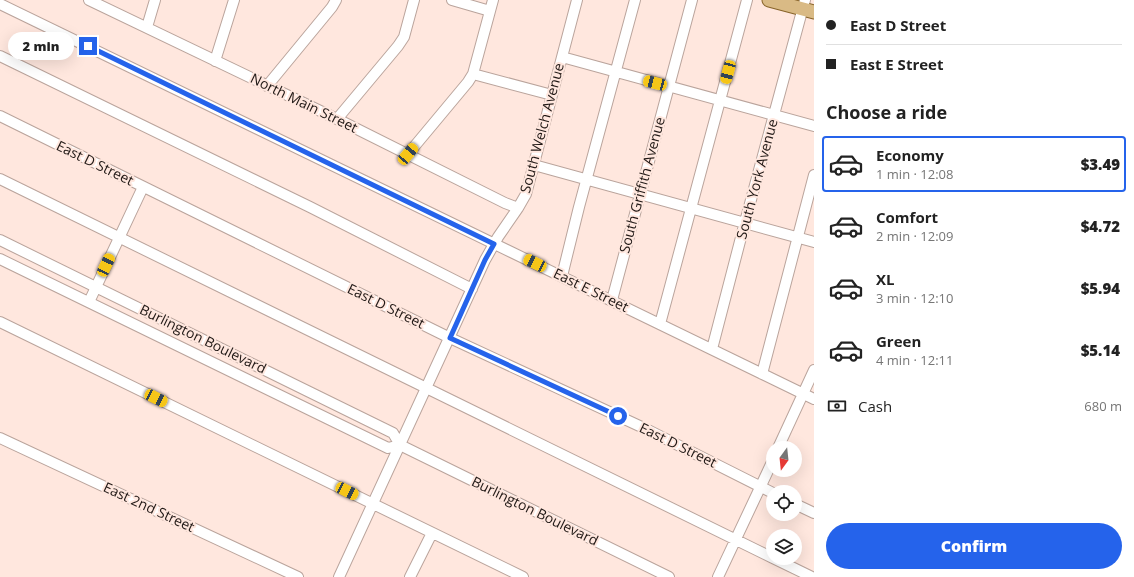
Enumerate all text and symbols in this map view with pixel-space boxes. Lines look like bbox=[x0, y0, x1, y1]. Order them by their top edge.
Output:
text: East D Street bbox=[850, 15, 946, 35]
callout: 2 min bbox=[8, 32, 74, 60]
text: 2 min bbox=[23, 37, 59, 55]
route end bbox=[79, 37, 97, 55]
text: East E Street bbox=[850, 54, 943, 74]
car bbox=[719, 59, 737, 85]
street label: South Welch Avenue bbox=[515, 61, 568, 195]
street label: North Main Street bbox=[247, 68, 361, 137]
car bbox=[642, 74, 668, 92]
text: Choose a ride bbox=[826, 100, 947, 124]
street label: South Griffith Avenue bbox=[614, 115, 669, 255]
street label: South York Avenue bbox=[731, 117, 782, 241]
street label: East D Street bbox=[53, 136, 137, 189]
car bbox=[396, 141, 420, 167]
text: Economy bbox=[876, 145, 944, 165]
icon: car bbox=[828, 146, 864, 182]
text: $3.49 bbox=[1081, 154, 1120, 174]
text: 1 min · 12:08 bbox=[876, 165, 953, 183]
text: Comfort bbox=[876, 207, 938, 227]
icon: car bbox=[828, 208, 864, 244]
text: $4.72 bbox=[1081, 216, 1120, 236]
text: 2 min · 12:09 bbox=[876, 227, 953, 245]
car bbox=[95, 252, 117, 278]
car bbox=[522, 252, 548, 274]
street label: East E Street bbox=[550, 263, 632, 316]
text: XL bbox=[876, 269, 894, 289]
icon: car bbox=[828, 270, 864, 306]
text: $5.94 bbox=[1081, 278, 1120, 298]
street label: East D Street bbox=[344, 279, 428, 332]
text: 3 min · 12:10 bbox=[876, 289, 953, 307]
street label: Burlington Boulevard bbox=[137, 300, 270, 378]
text: Green bbox=[876, 331, 921, 351]
icon: car bbox=[828, 332, 864, 368]
text: $5.14 bbox=[1081, 340, 1120, 360]
text: 4 min · 12:11 bbox=[876, 351, 953, 369]
car bbox=[143, 387, 169, 409]
icon: cash bbox=[826, 395, 848, 417]
text: Cash bbox=[858, 396, 892, 416]
text: 680 m bbox=[1084, 397, 1122, 415]
route start bbox=[609, 407, 627, 425]
street label: East D Street bbox=[636, 418, 720, 471]
north arrow bbox=[766, 441, 802, 477]
map controls bbox=[766, 441, 802, 565]
street label: Burlington Boulevard bbox=[469, 472, 602, 550]
street label: East 2nd Street bbox=[100, 477, 198, 536]
car bbox=[334, 480, 360, 502]
button: locate bbox=[766, 485, 802, 521]
button: Confirm bbox=[826, 523, 1122, 569]
button: layers bbox=[766, 529, 802, 565]

